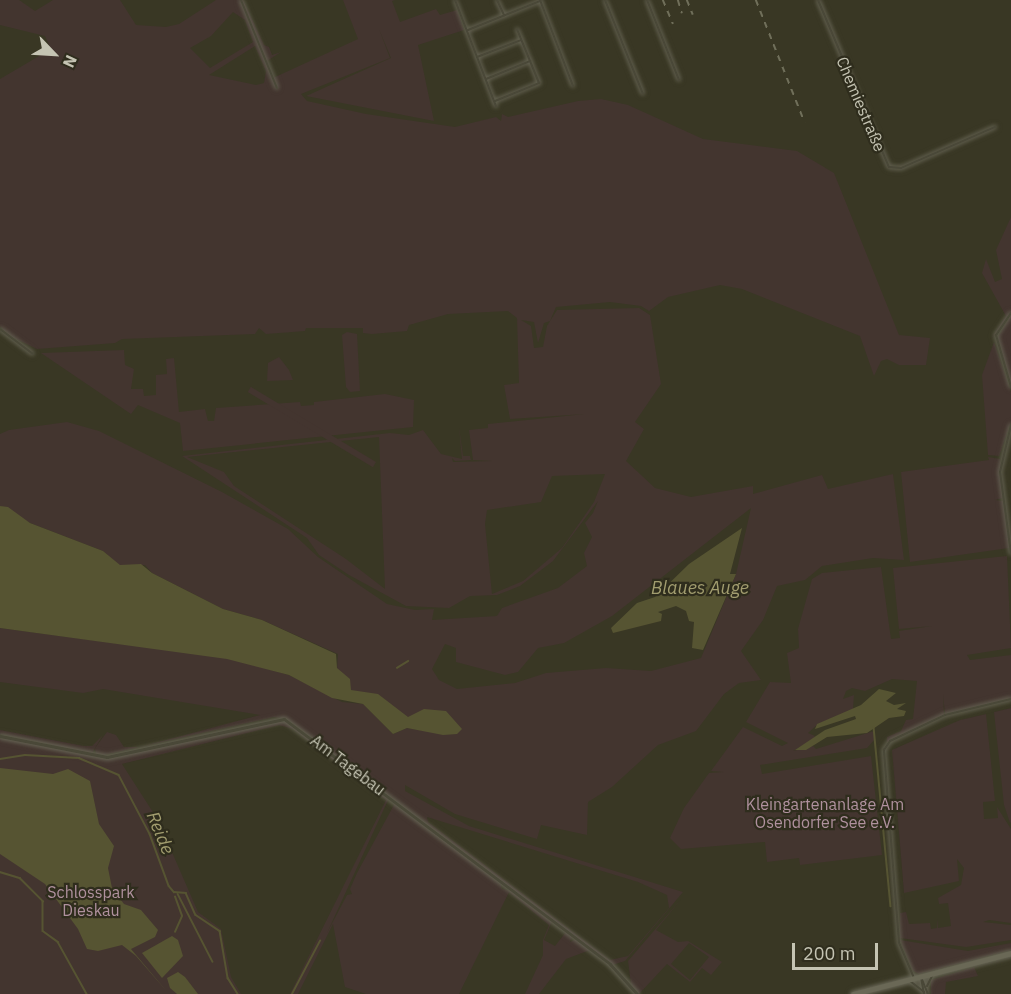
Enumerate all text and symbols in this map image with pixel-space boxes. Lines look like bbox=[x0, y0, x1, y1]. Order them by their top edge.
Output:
north arrow bbox=[24, 24, 84, 84]
text: N bbox=[59, 52, 82, 71]
street label: Chemiestraße bbox=[832, 54, 890, 154]
water label: Blaues Auge bbox=[651, 577, 749, 599]
street label: Am Tagebau bbox=[307, 731, 389, 799]
park label: Kleingartenanlage Am Osendorfer See e.V. bbox=[746, 794, 904, 832]
water label: Reide bbox=[141, 808, 179, 858]
park label: Schlosspark Dieskau bbox=[47, 882, 135, 920]
scale bar bbox=[795, 931, 880, 969]
text: 200 m bbox=[803, 942, 855, 965]

